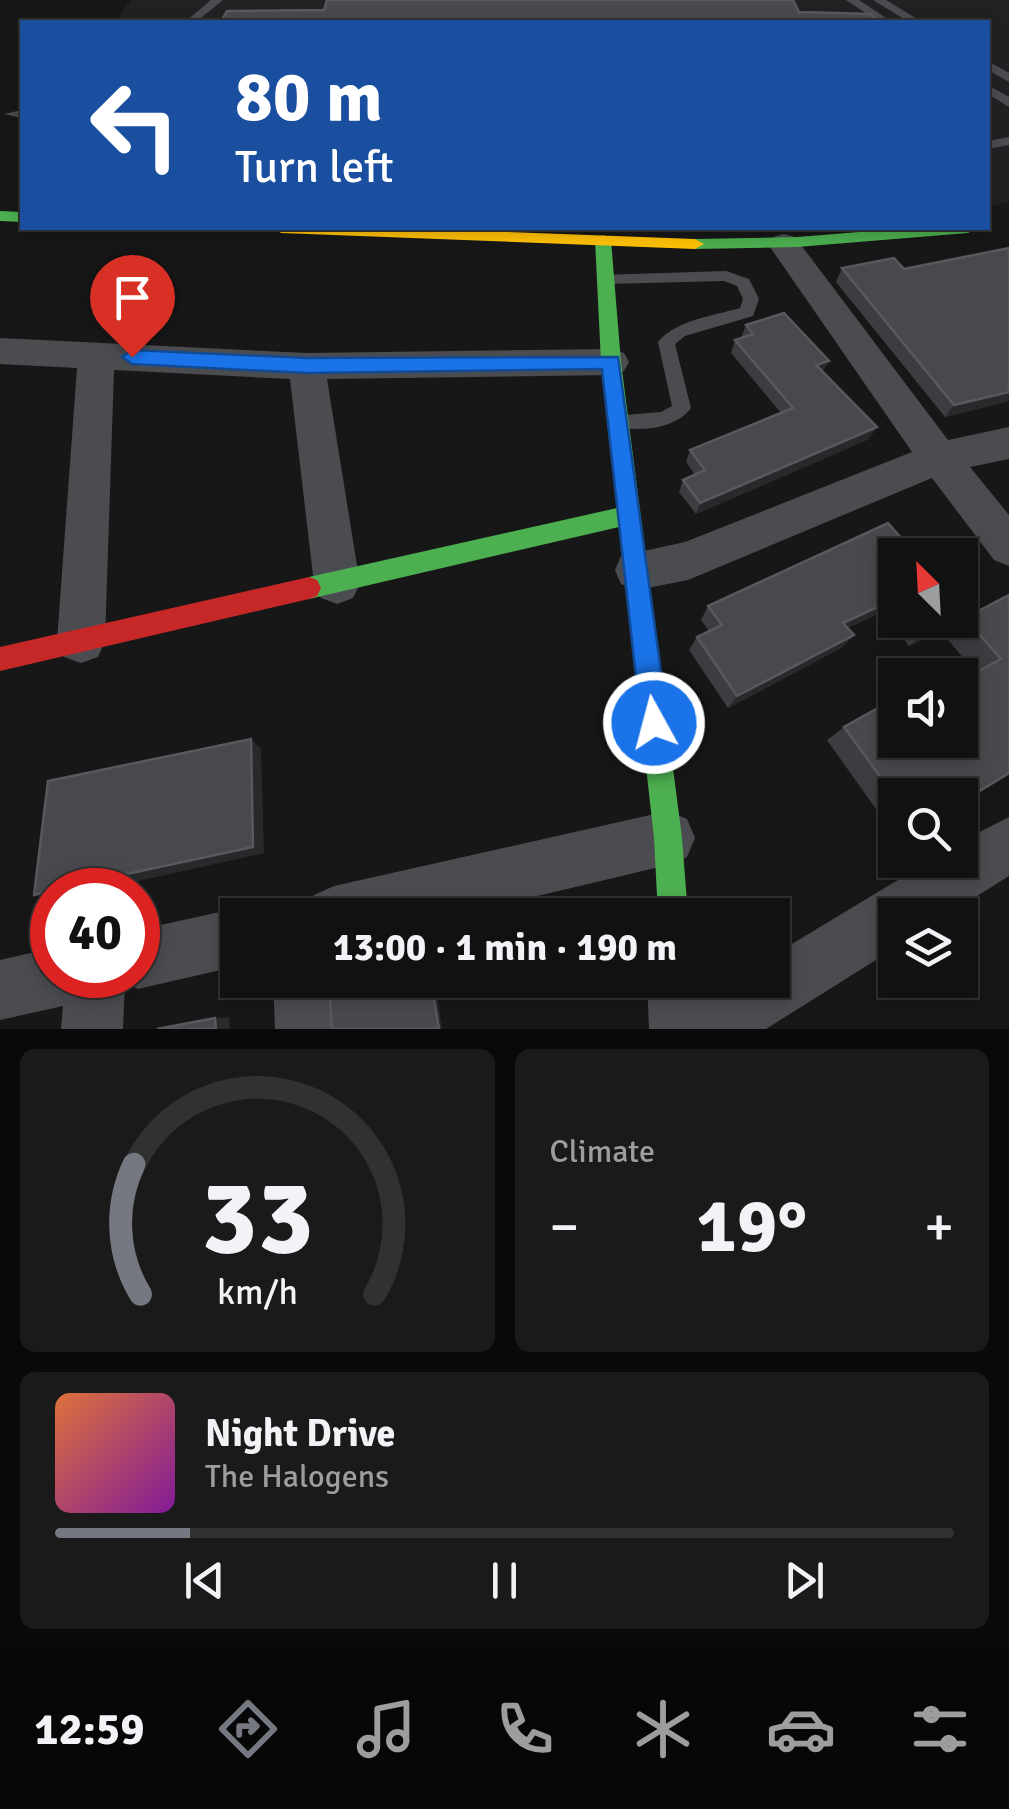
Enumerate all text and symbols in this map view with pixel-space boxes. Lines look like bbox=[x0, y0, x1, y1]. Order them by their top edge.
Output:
text: 80 m bbox=[235, 54, 383, 140]
icon: left bbox=[70, 60, 200, 190]
text: Turn left bbox=[235, 140, 394, 195]
pin bbox=[90, 255, 175, 358]
icon: arrive bbox=[105, 270, 160, 325]
north arrow bbox=[878, 538, 978, 638]
map controls bbox=[878, 538, 978, 998]
button: sound bbox=[878, 658, 978, 758]
position arrow bbox=[602, 671, 706, 775]
button: search bbox=[878, 778, 978, 878]
speed limit sign: 40 bbox=[30, 868, 160, 998]
button: layers bbox=[878, 898, 978, 998]
text: 13:00 · 1 min · 190 m bbox=[333, 924, 677, 971]
text: Climate bbox=[550, 1132, 655, 1171]
text: 33 bbox=[201, 1154, 313, 1282]
text: 19° bbox=[696, 1180, 807, 1273]
text: − bbox=[550, 1193, 579, 1261]
text: + bbox=[924, 1193, 954, 1261]
text: km/h bbox=[217, 1270, 298, 1314]
text: Night Drive bbox=[205, 1410, 395, 1457]
text: The Halogens bbox=[205, 1457, 389, 1496]
icon: previous bbox=[177, 1553, 232, 1608]
icon: pause bbox=[477, 1553, 532, 1608]
icon: next bbox=[777, 1553, 832, 1608]
icon: directions bbox=[213, 1694, 283, 1764]
icon: music bbox=[351, 1694, 421, 1764]
icon: phone bbox=[490, 1694, 560, 1764]
icon: climate bbox=[628, 1694, 698, 1764]
icon: car bbox=[766, 1694, 836, 1764]
icon: filters bbox=[905, 1694, 975, 1764]
text: 12:59 bbox=[34, 1702, 145, 1757]

